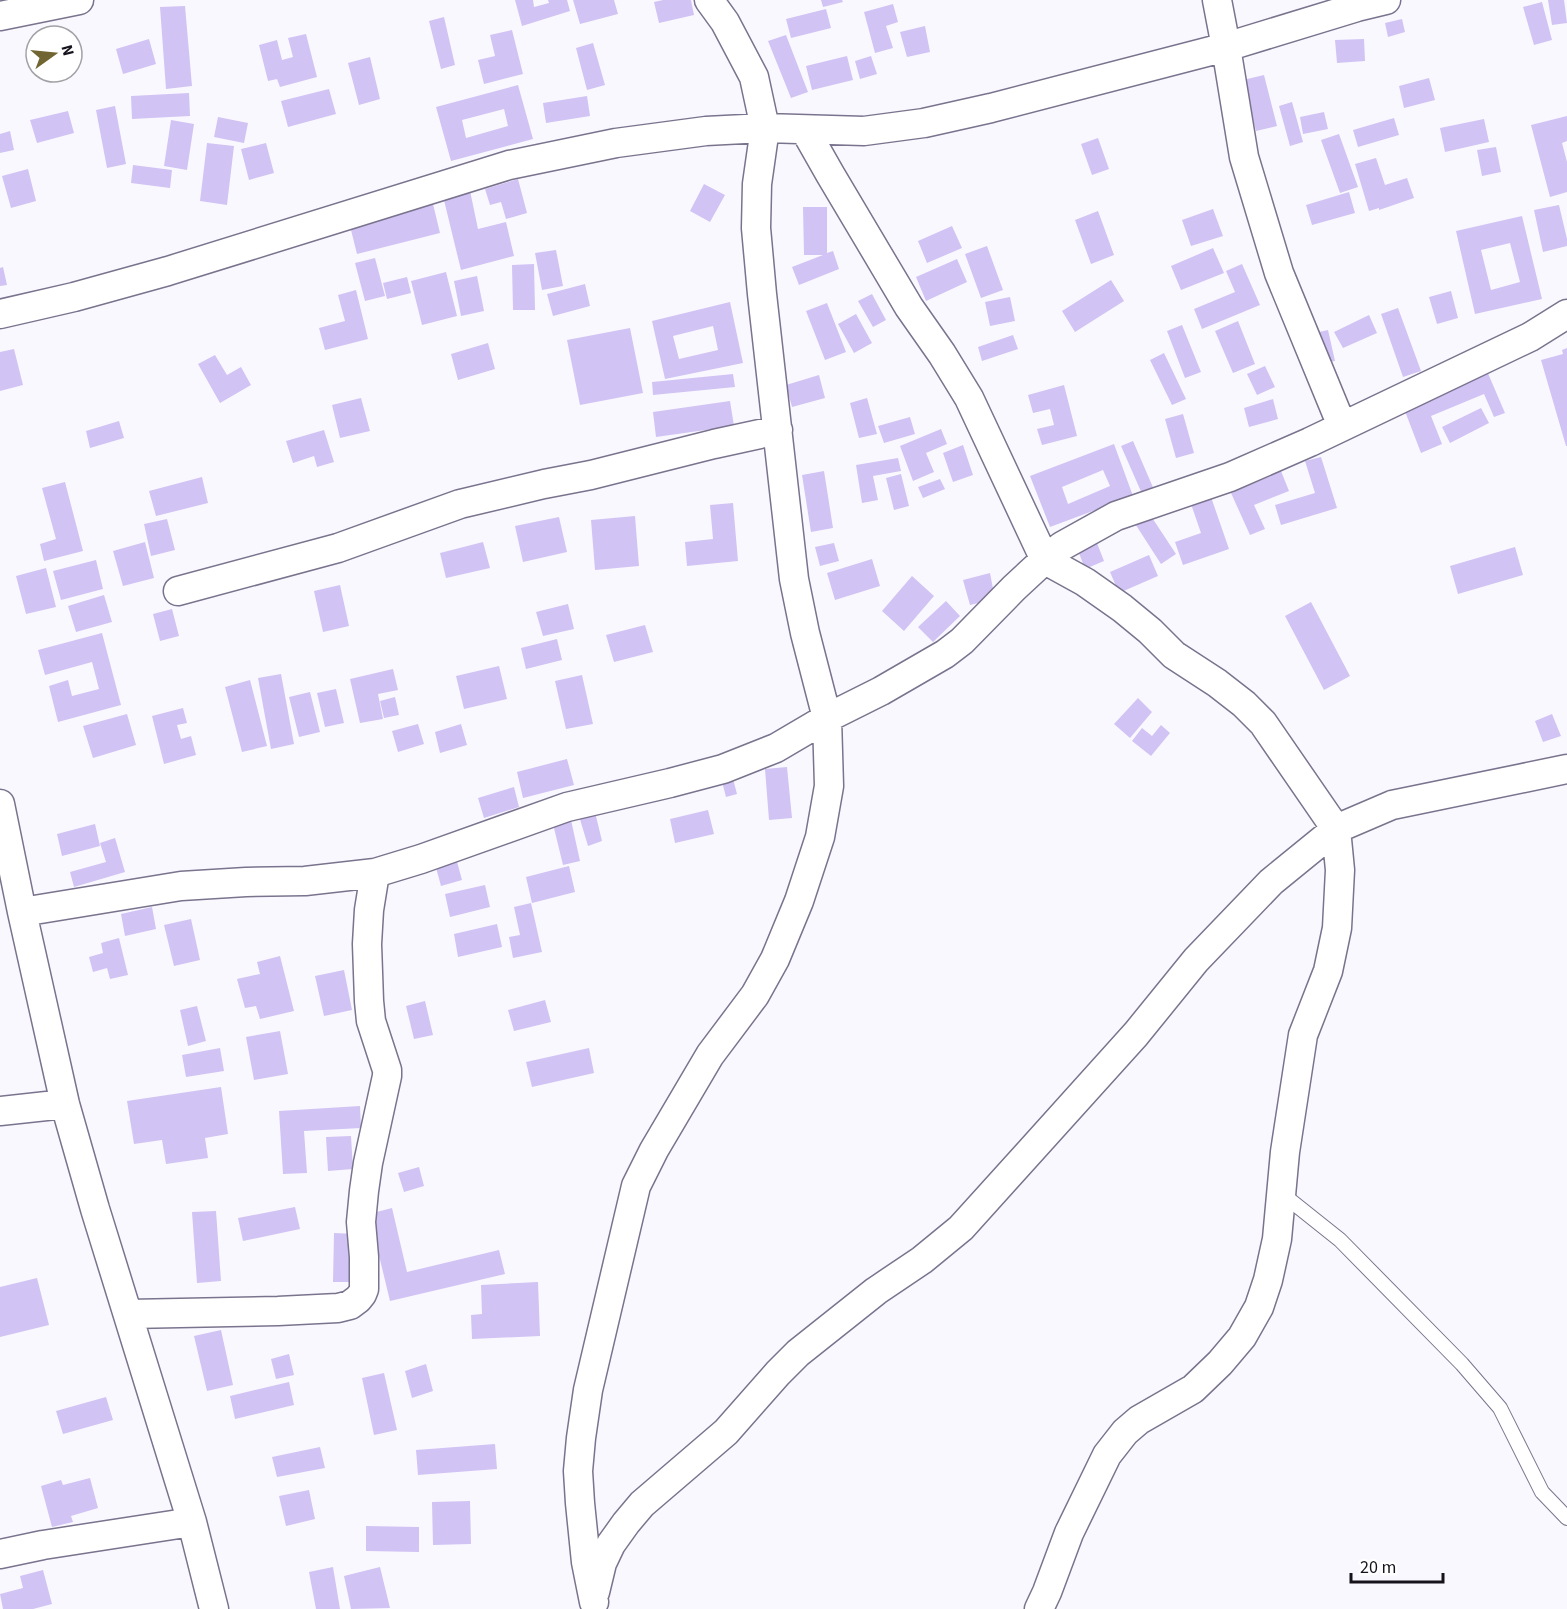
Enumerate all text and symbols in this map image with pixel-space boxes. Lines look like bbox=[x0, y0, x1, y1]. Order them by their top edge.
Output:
north arrow bbox=[24, 24, 84, 84]
text: N bbox=[56, 42, 80, 58]
scale bar bbox=[1351, 1546, 1442, 1584]
text: 20 m bbox=[1360, 1555, 1396, 1580]

